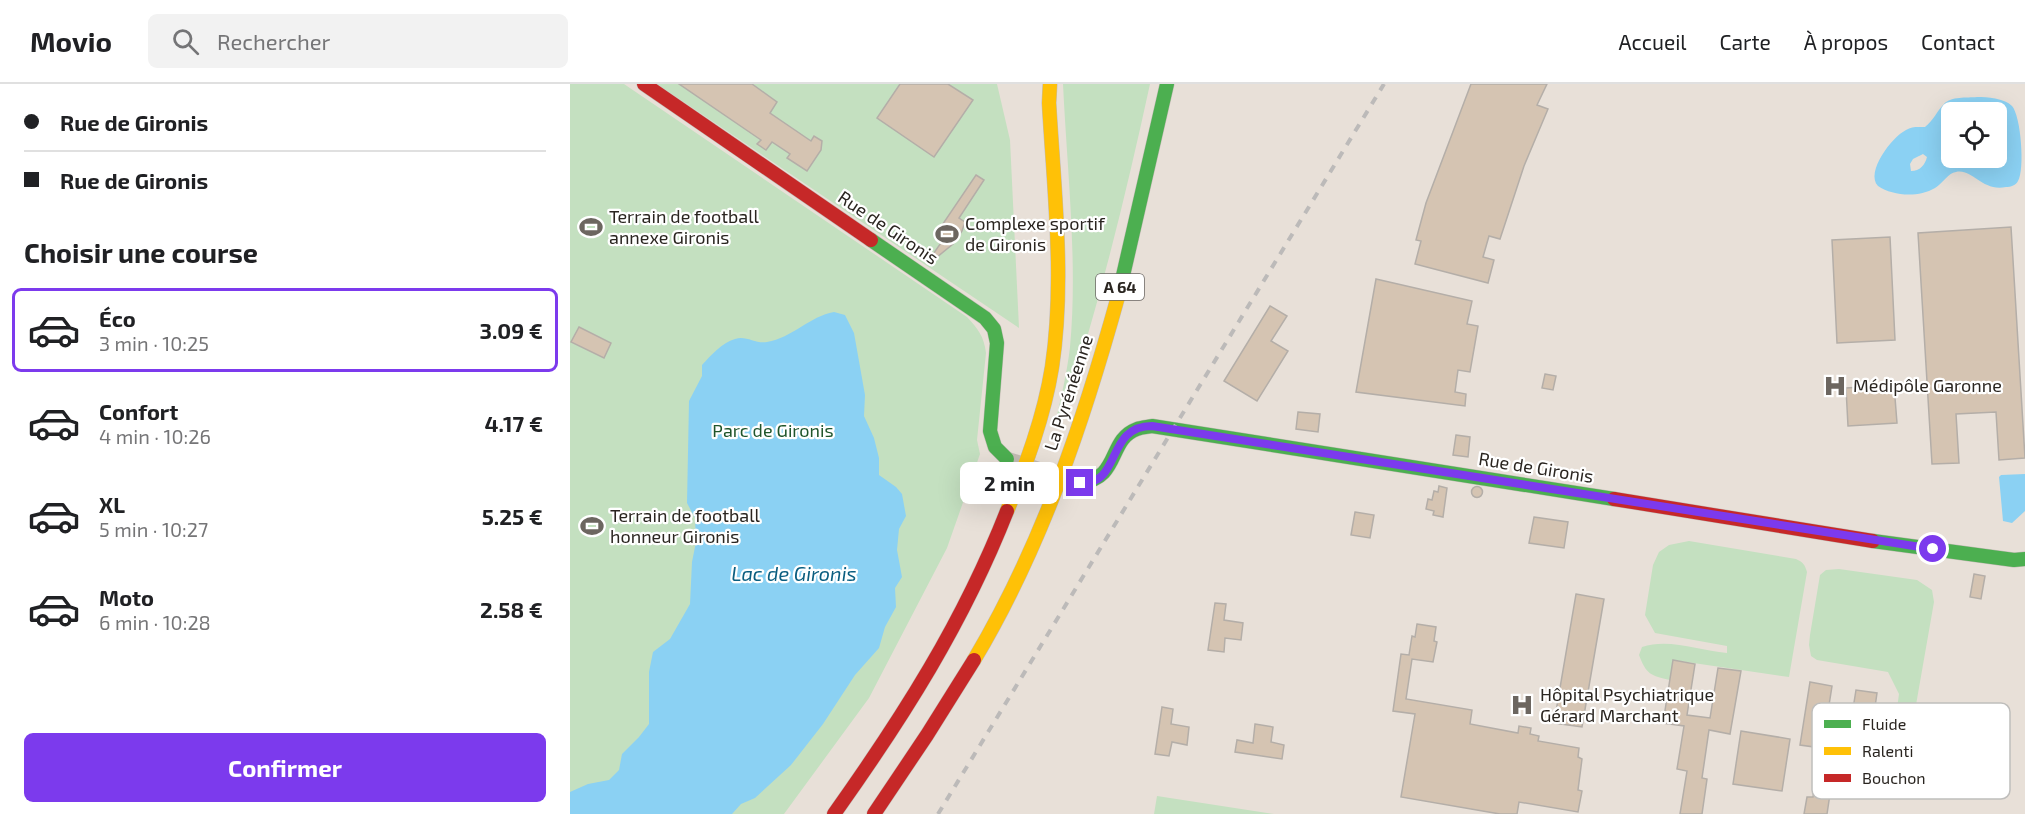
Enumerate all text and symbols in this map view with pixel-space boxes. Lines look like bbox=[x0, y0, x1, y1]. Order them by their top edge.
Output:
search box bbox=[148, 14, 568, 68]
text: Movio bbox=[30, 24, 112, 58]
icon: search bbox=[169, 25, 202, 58]
text: Rechercher bbox=[217, 28, 330, 54]
text: Accueil bbox=[1618, 29, 1687, 54]
text: Carte bbox=[1720, 29, 1771, 54]
text: À propos bbox=[1804, 29, 1888, 54]
text: Contact bbox=[1921, 29, 1995, 54]
map controls bbox=[1941, 102, 2007, 168]
button: locate bbox=[1941, 102, 2007, 168]
text: Rue de Gironis bbox=[60, 109, 208, 135]
text: Rue de Gironis bbox=[60, 167, 208, 193]
street label: Rue de Gironis bbox=[834, 186, 943, 269]
place label: Terrain de football annexe Gironis bbox=[609, 205, 760, 248]
place label: Complexe sportif de Gironis bbox=[965, 212, 1106, 255]
sports icon: Terrain de football annexe Gironis bbox=[578, 214, 604, 240]
sports icon: Complexe sportif de Gironis bbox=[934, 221, 960, 247]
text: Choisir une course bbox=[24, 236, 258, 268]
road number: A 64 bbox=[1096, 274, 1144, 300]
icon: car bbox=[27, 303, 81, 357]
text: Éco bbox=[99, 305, 136, 331]
text: 3.09 € bbox=[479, 317, 543, 343]
text: 3 min · 10:25 bbox=[99, 331, 209, 355]
street label: La Pyrénéenne bbox=[1039, 332, 1097, 453]
hospital icon: Médipôle Garonne bbox=[1822, 373, 1848, 399]
place label: Médipôle Garonne bbox=[1853, 374, 2002, 396]
icon: car bbox=[27, 396, 81, 450]
text: Confort bbox=[99, 398, 178, 424]
text: 4.17 € bbox=[485, 410, 543, 436]
park label: Parc de Gironis bbox=[712, 419, 834, 441]
text: 4 min · 10:26 bbox=[99, 424, 211, 448]
street label: Rue de Gironis bbox=[1477, 447, 1595, 487]
callout: 2 min bbox=[960, 462, 1059, 504]
route end bbox=[1066, 469, 1093, 496]
text: 2 min bbox=[984, 471, 1035, 495]
icon: car bbox=[27, 489, 81, 543]
text: XL bbox=[99, 491, 125, 517]
text: 5.25 € bbox=[482, 503, 543, 529]
place label: Terrain de football honneur Gironis bbox=[610, 504, 761, 547]
sports icon: Terrain de football honneur Gironis bbox=[579, 513, 605, 539]
text: 5 min · 10:27 bbox=[99, 517, 208, 541]
route start bbox=[1919, 535, 1946, 562]
water label: Lac de Gironis bbox=[731, 561, 857, 585]
icon: car bbox=[27, 582, 81, 636]
text: Moto bbox=[99, 584, 154, 610]
text: 2.58 € bbox=[480, 596, 543, 622]
text: 6 min · 10:28 bbox=[99, 610, 211, 634]
place label: Hôpital Psychiatrique Gérard Marchant bbox=[1540, 683, 1714, 726]
hospital icon: Hôpital Psychiatrique Gérard Marchant bbox=[1509, 692, 1535, 718]
legend bbox=[1812, 703, 2010, 799]
text: Fluide bbox=[1862, 714, 1906, 733]
button: Confirmer bbox=[24, 733, 546, 802]
text: Ralenti bbox=[1862, 741, 1913, 760]
text: Bouchon bbox=[1862, 768, 1926, 787]

